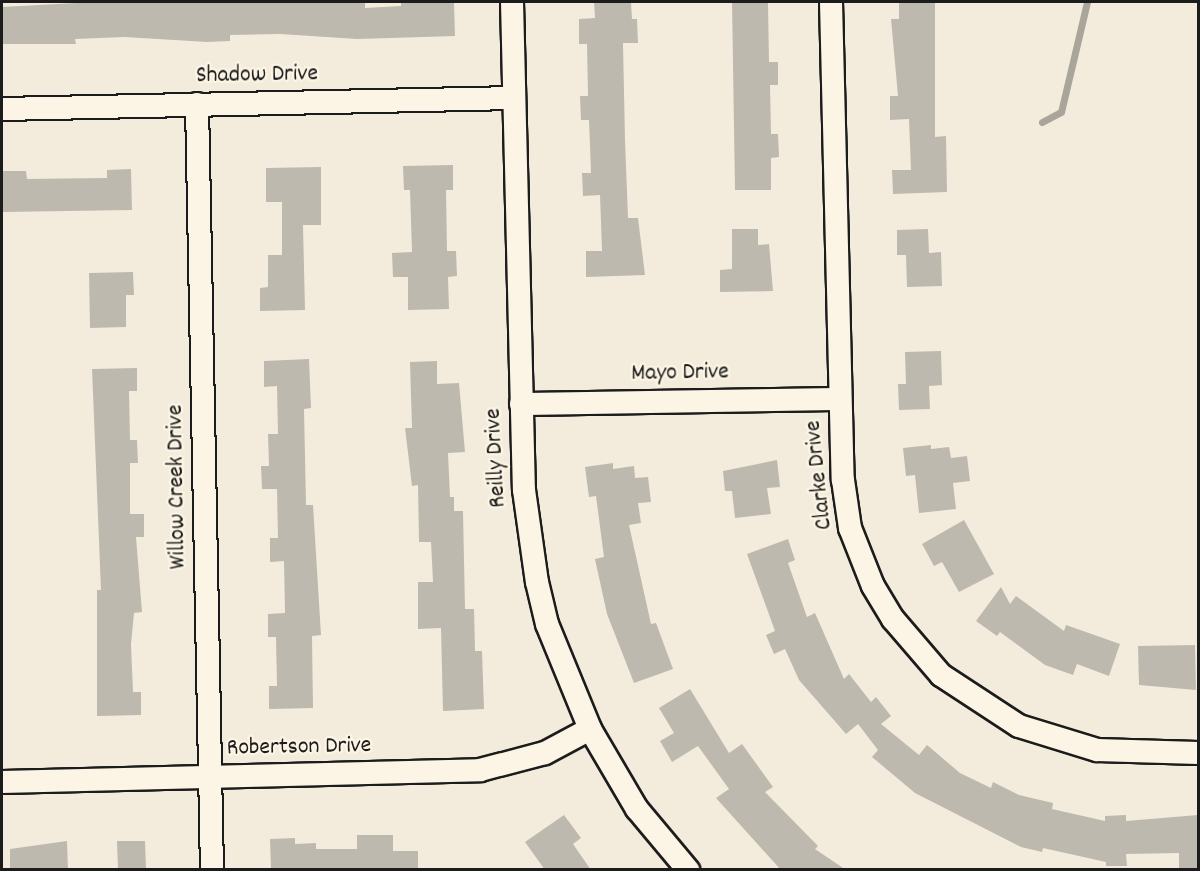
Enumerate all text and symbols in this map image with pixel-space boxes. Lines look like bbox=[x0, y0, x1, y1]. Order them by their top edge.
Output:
street label: Shadow Drive bbox=[196, 61, 318, 91]
street label: Mayo Drive bbox=[631, 359, 729, 389]
street label: Willow Creek Drive bbox=[162, 404, 194, 570]
street label: Reilly Drive bbox=[480, 408, 514, 508]
street label: Clarke Drive bbox=[800, 419, 840, 531]
street label: Robertson Drive bbox=[226, 732, 372, 764]

